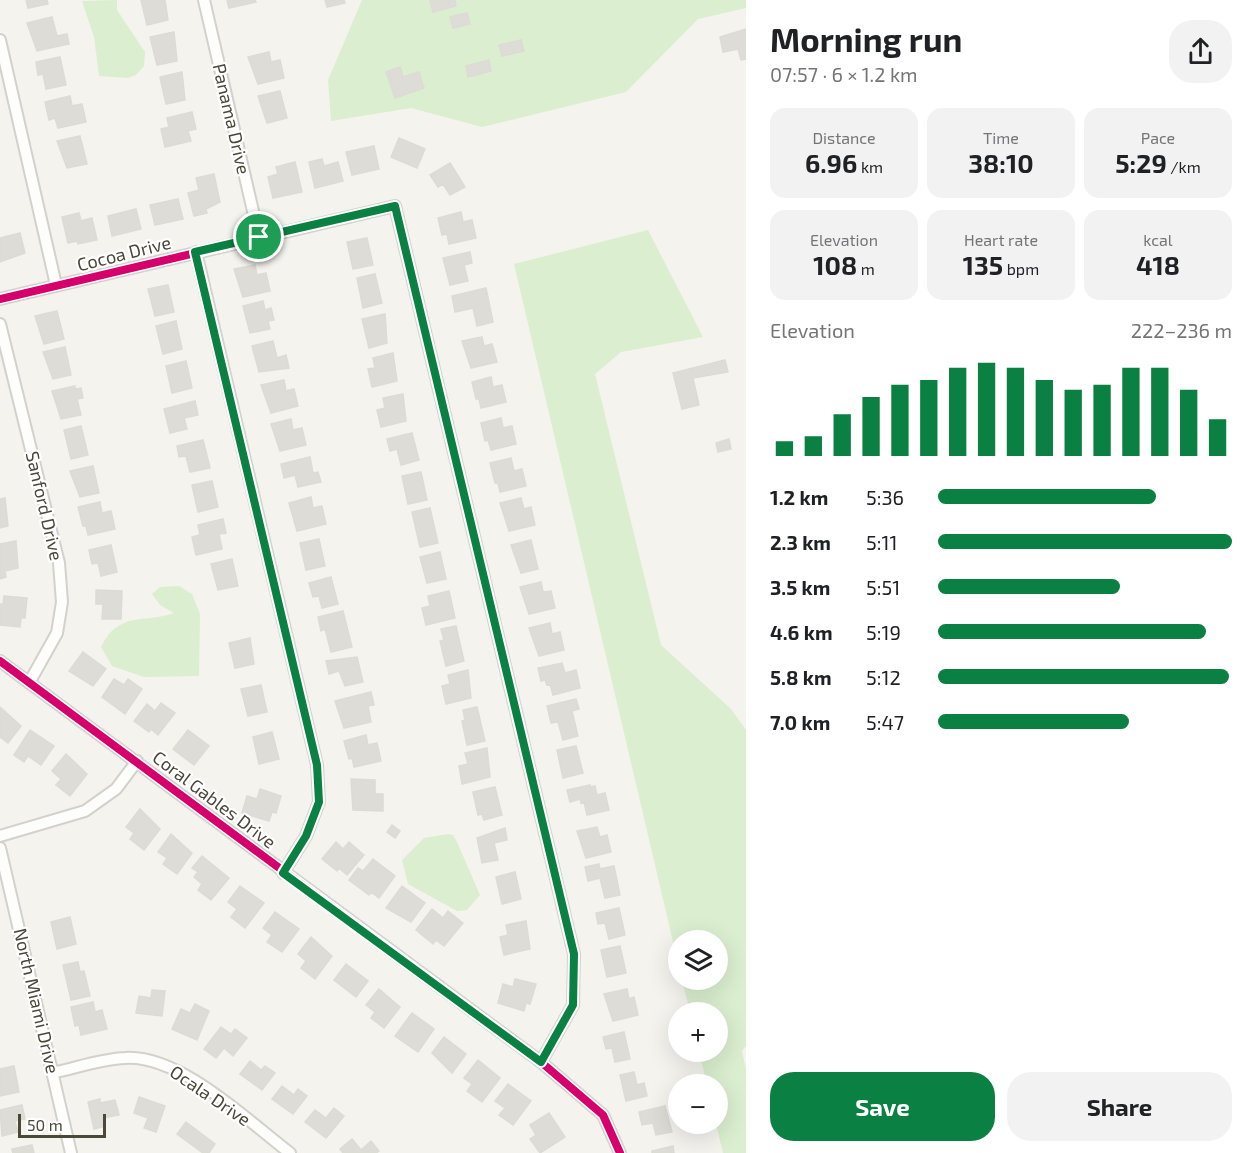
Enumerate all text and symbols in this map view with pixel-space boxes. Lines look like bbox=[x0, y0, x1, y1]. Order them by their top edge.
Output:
text: Morning run bbox=[770, 19, 962, 59]
button: share bbox=[1169, 20, 1232, 83]
street label: Panama Drive bbox=[209, 61, 255, 176]
text: 07:57 · 6 × 1.2 km bbox=[770, 62, 918, 86]
text: Distance bbox=[812, 128, 876, 147]
text: Time bbox=[983, 128, 1019, 147]
text: Pace bbox=[1141, 128, 1175, 147]
text: 6.96 bbox=[805, 147, 857, 178]
text: 38:10 bbox=[968, 147, 1034, 178]
text: 5:29 bbox=[1115, 147, 1167, 178]
text: km bbox=[857, 157, 883, 176]
text: /km bbox=[1167, 157, 1201, 176]
pin bbox=[233, 211, 284, 262]
icon: arrive bbox=[242, 220, 275, 253]
text: Elevation bbox=[810, 230, 878, 249]
text: Heart rate bbox=[964, 230, 1038, 249]
text: kcal bbox=[1143, 230, 1173, 249]
street label: Cocoa Drive bbox=[75, 231, 173, 275]
text: 108 bbox=[813, 249, 857, 280]
text: 135 bbox=[963, 249, 1003, 280]
text: 418 bbox=[1136, 249, 1180, 280]
text: m bbox=[857, 259, 875, 278]
text: bpm bbox=[1003, 259, 1039, 278]
text: Elevation bbox=[770, 318, 855, 342]
text: 222–236 m bbox=[1131, 318, 1232, 342]
street label: Sanford Drive bbox=[22, 449, 68, 563]
text: 1.2 km bbox=[770, 485, 828, 509]
text: 5:36 bbox=[866, 485, 904, 509]
text: 2.3 km bbox=[770, 530, 831, 554]
text: 5:11 bbox=[866, 530, 897, 554]
text: 3.5 km bbox=[770, 575, 830, 599]
text: 5:51 bbox=[866, 575, 900, 599]
text: 4.6 km bbox=[770, 620, 833, 644]
text: 5:19 bbox=[866, 620, 901, 644]
text: 5.8 km bbox=[770, 665, 832, 689]
text: 5:12 bbox=[866, 665, 901, 689]
text: 7.0 km bbox=[770, 710, 830, 734]
text: 5:47 bbox=[866, 710, 904, 734]
street label: Coral Gables Drive bbox=[149, 746, 281, 853]
street label: North Miami Drive bbox=[10, 926, 64, 1076]
map controls bbox=[668, 930, 728, 1134]
button: layers bbox=[668, 930, 728, 990]
button: + bbox=[668, 1002, 728, 1062]
street label: Ocala Drive bbox=[166, 1060, 255, 1130]
button: Save bbox=[770, 1072, 995, 1141]
button: Share bbox=[1007, 1072, 1232, 1141]
button: − bbox=[668, 1074, 728, 1134]
scale bar bbox=[18, 1111, 106, 1138]
text: 50 m bbox=[27, 1115, 63, 1134]

